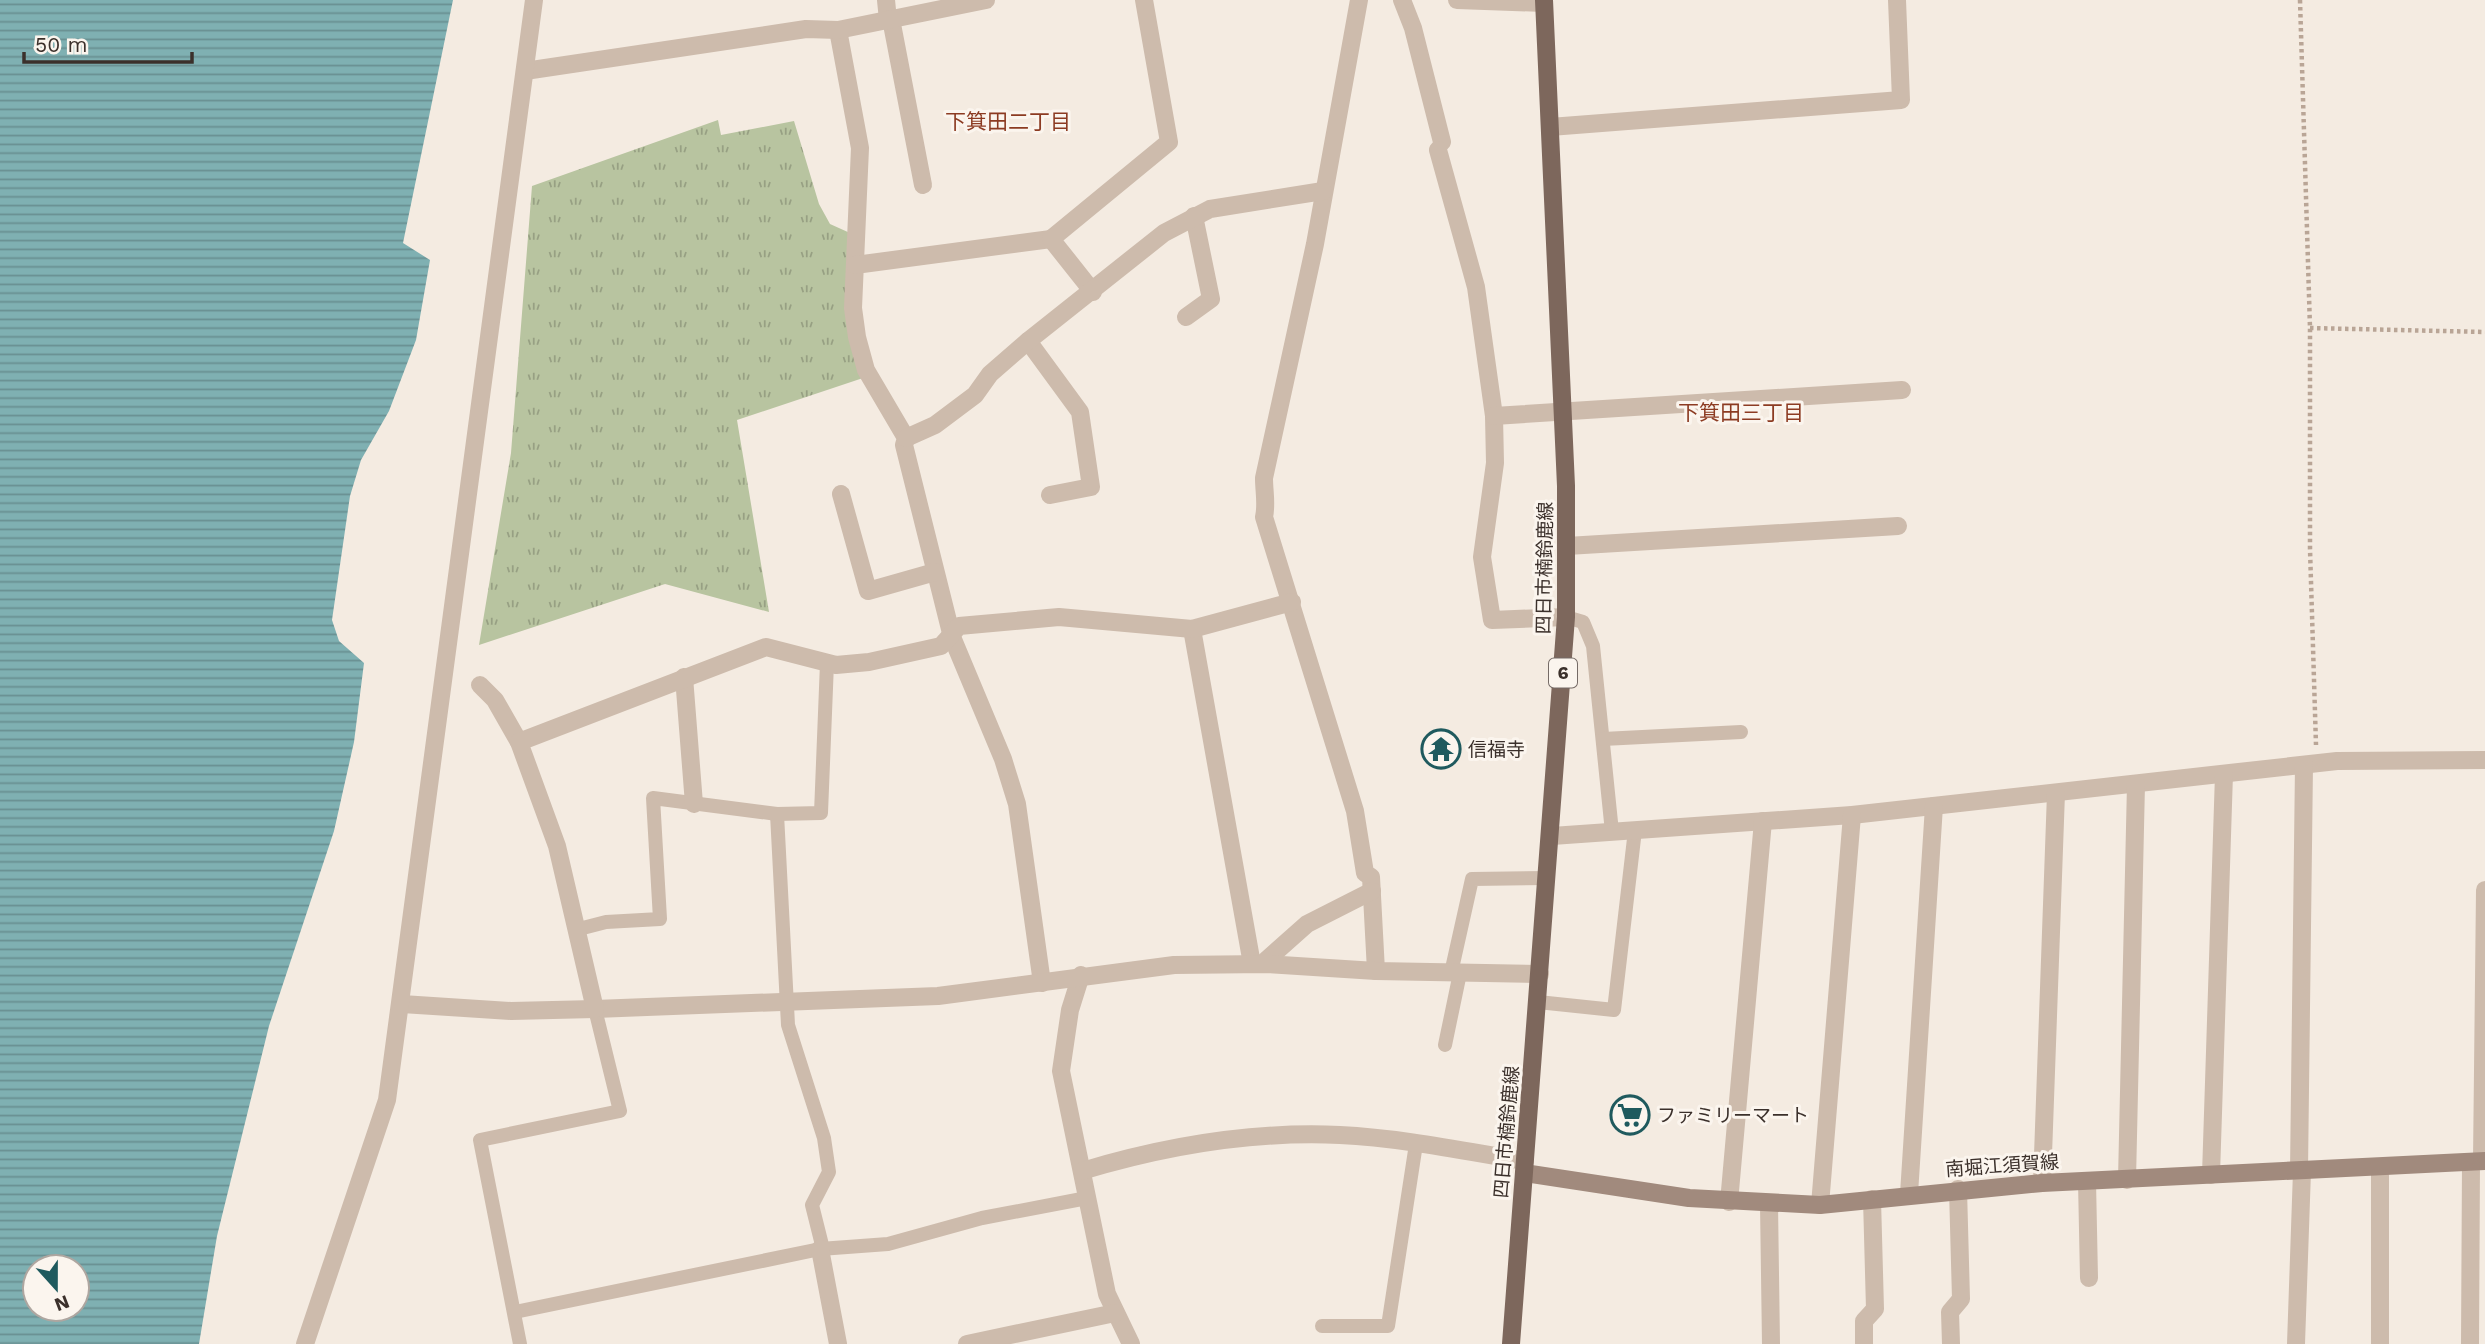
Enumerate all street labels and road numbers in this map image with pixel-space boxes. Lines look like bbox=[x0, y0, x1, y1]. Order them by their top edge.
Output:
street label: 四日市楠鈴鹿線 bbox=[1532, 501, 1557, 635]
road number: 6 bbox=[1549, 658, 1577, 688]
street label: 四日市楠鈴鹿線 bbox=[1489, 1065, 1524, 1199]
street label: 南堀江須賀線 bbox=[1944, 1150, 2060, 1181]

